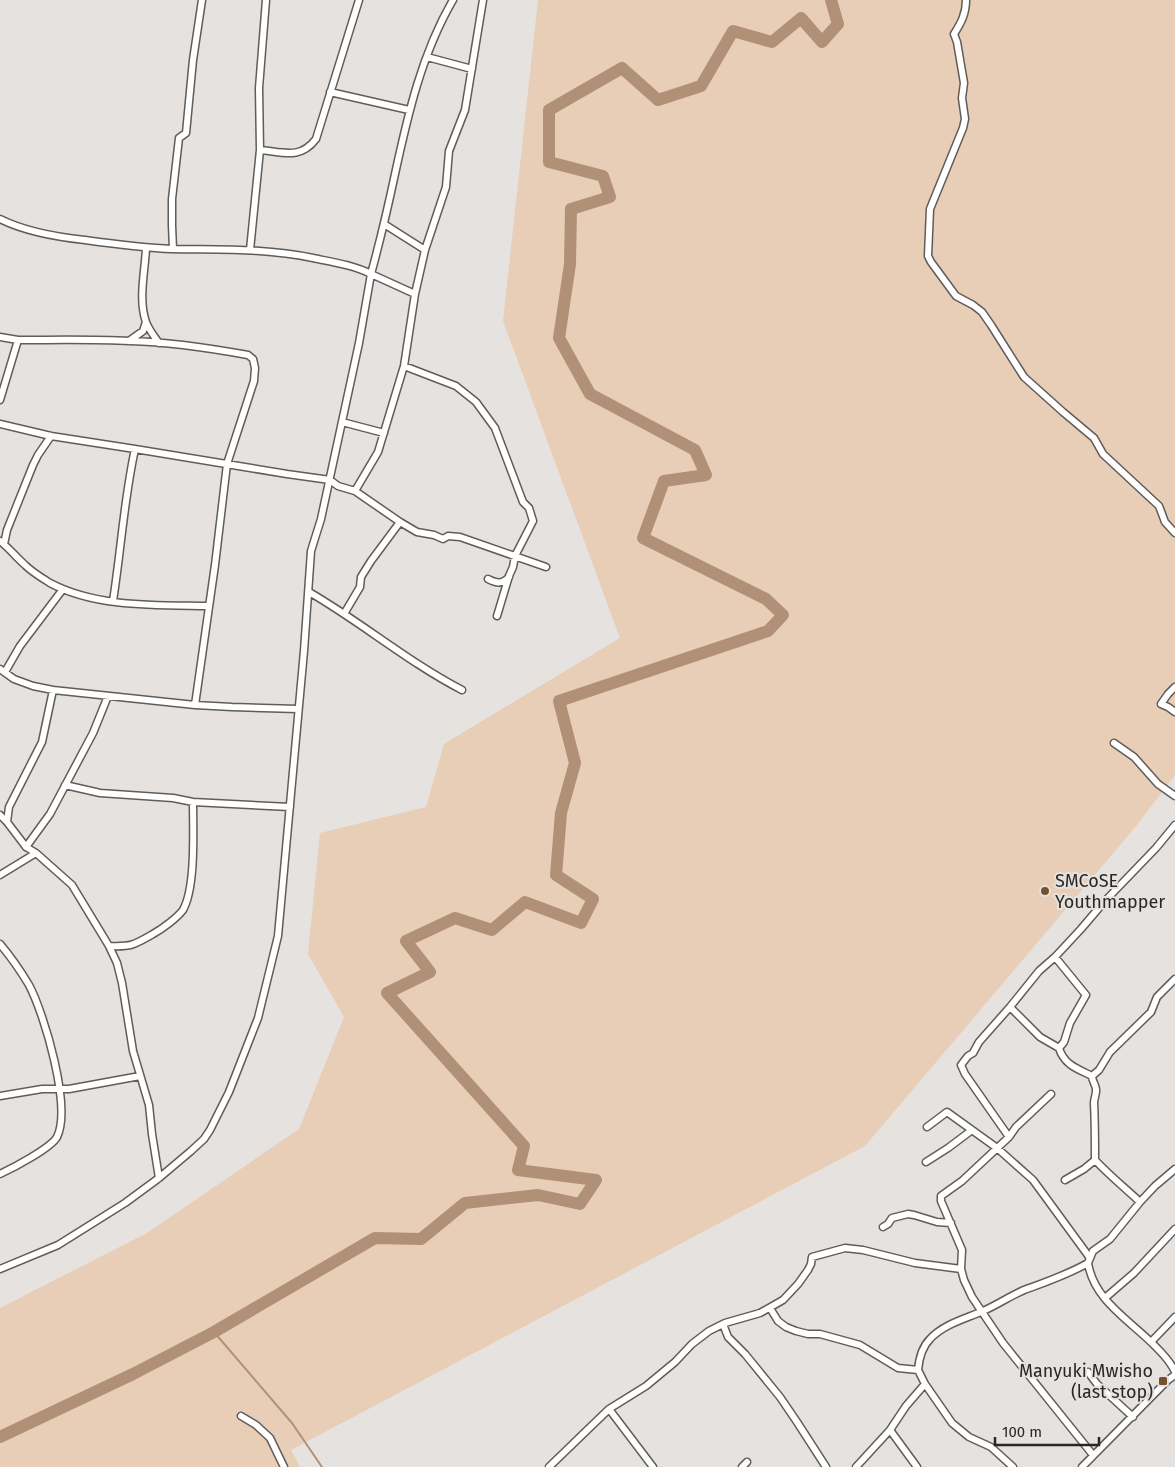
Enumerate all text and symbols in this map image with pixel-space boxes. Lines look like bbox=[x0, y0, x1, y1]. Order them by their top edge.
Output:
place label: SMCoSE Youthmapper bbox=[1055, 870, 1165, 913]
marker: SMCoSE Youthmapper bbox=[1039, 885, 1051, 897]
place label: Manyuki Mwisho (last stop) bbox=[1019, 1360, 1153, 1403]
marker: Manyuki Mwisho (last stop) bbox=[1157, 1375, 1169, 1387]
scale bar bbox=[995, 1414, 1099, 1446]
text: 100 m bbox=[1002, 1423, 1042, 1441]

